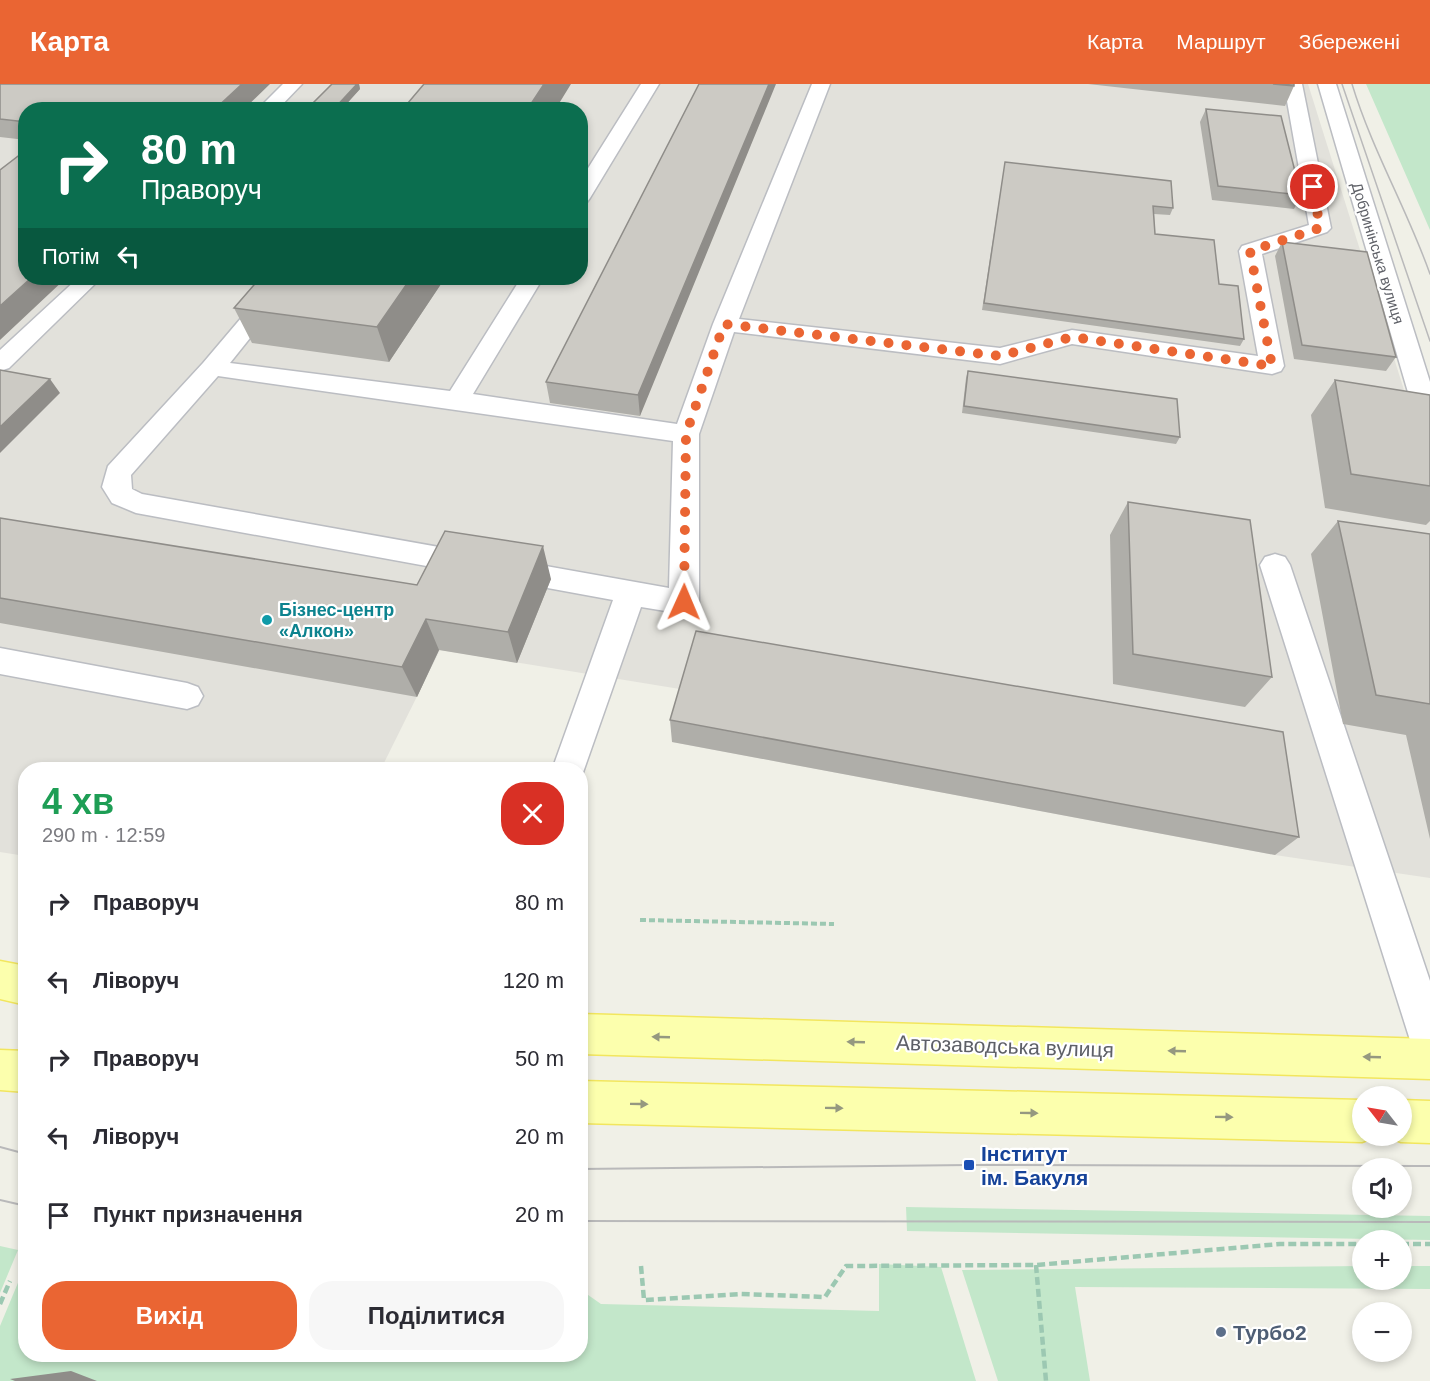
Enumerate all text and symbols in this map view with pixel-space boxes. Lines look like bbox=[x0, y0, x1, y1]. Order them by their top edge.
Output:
text: Карта bbox=[30, 26, 109, 57]
text: Карта bbox=[1087, 30, 1143, 53]
text: Маршрут bbox=[1176, 30, 1266, 53]
text: Збережені bbox=[1299, 30, 1400, 53]
icon: right bbox=[42, 126, 120, 204]
text: 80 m bbox=[141, 126, 237, 173]
pin bbox=[1287, 161, 1338, 212]
icon: arrive bbox=[1296, 170, 1329, 203]
text: Праворуч bbox=[141, 175, 262, 205]
street label: Добринінська вулиця bbox=[1348, 180, 1408, 326]
icon: left bbox=[112, 240, 145, 273]
text: Потім bbox=[42, 244, 100, 269]
position arrow bbox=[652, 570, 716, 634]
place label: Бізнес-центр «Алкон» bbox=[279, 600, 394, 641]
marker: Бізнес-центр «Алкон» bbox=[260, 613, 274, 627]
text: 4 хв bbox=[42, 781, 114, 822]
button: close bbox=[501, 782, 564, 845]
text: 290 m · 12:59 bbox=[42, 824, 165, 846]
icon: right bbox=[42, 887, 75, 920]
text: Праворуч bbox=[93, 890, 199, 915]
text: 80 m bbox=[515, 890, 564, 915]
icon: left bbox=[42, 965, 75, 998]
text: Ліворуч bbox=[93, 968, 179, 993]
text: 120 m bbox=[503, 968, 564, 993]
street label: Автозаводська вулиця bbox=[896, 1031, 1114, 1061]
one-way arrow bbox=[651, 1032, 670, 1041]
one-way arrow bbox=[846, 1037, 865, 1047]
icon: right bbox=[42, 1043, 75, 1076]
text: Праворуч bbox=[93, 1046, 199, 1071]
text: 50 m bbox=[515, 1046, 564, 1071]
one-way arrow bbox=[1167, 1047, 1186, 1056]
one-way arrow bbox=[1362, 1052, 1381, 1062]
north arrow bbox=[1352, 1086, 1412, 1146]
map controls bbox=[1352, 1086, 1412, 1362]
one-way arrow bbox=[629, 1099, 648, 1108]
one-way arrow bbox=[824, 1103, 843, 1113]
one-way arrow bbox=[1019, 1108, 1038, 1118]
one-way arrow bbox=[1214, 1113, 1233, 1122]
icon: left bbox=[42, 1121, 75, 1154]
text: Ліворуч bbox=[93, 1124, 179, 1149]
text: 20 m bbox=[515, 1124, 564, 1149]
place label: Інститут ім. Бакуля bbox=[981, 1142, 1088, 1189]
marker: Інститут ім. Бакуля bbox=[962, 1158, 976, 1172]
button: sound bbox=[1352, 1158, 1412, 1218]
icon: arrive bbox=[42, 1199, 75, 1232]
text: Пункт призначення bbox=[93, 1202, 303, 1227]
text: 20 m bbox=[515, 1202, 564, 1227]
button: + bbox=[1352, 1230, 1412, 1290]
button: Вихід bbox=[42, 1281, 297, 1350]
button: Поділитися bbox=[309, 1281, 564, 1350]
button: − bbox=[1352, 1302, 1412, 1362]
place label: Турбо2 bbox=[1233, 1321, 1307, 1344]
marker: Турбо2 bbox=[1214, 1325, 1228, 1339]

